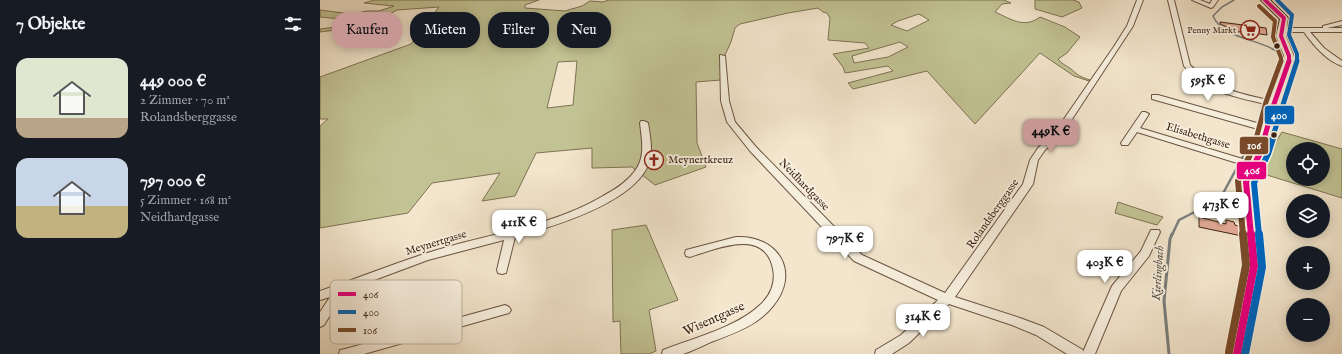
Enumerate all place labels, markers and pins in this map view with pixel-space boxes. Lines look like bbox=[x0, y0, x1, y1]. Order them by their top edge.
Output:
supermarket icon: Penny Markt bbox=[1239, 19, 1261, 41]
place label: Penny Markt bbox=[1187, 25, 1236, 36]
unlabelled marker bbox=[1272, 41, 1282, 51]
pin: 595K € bbox=[1175, 68, 1241, 102]
pin: 449K € bbox=[1018, 119, 1084, 153]
unlabelled marker bbox=[1269, 130, 1279, 140]
church icon: Meynertkreuz bbox=[643, 149, 665, 171]
place label: Meynertkreuz bbox=[668, 153, 733, 167]
pin: 473K € bbox=[1188, 192, 1254, 226]
pin: 411K € bbox=[486, 210, 552, 244]
pin: 797K € bbox=[812, 226, 878, 260]
pin: 403K € bbox=[1072, 250, 1138, 284]
pin: 314K € bbox=[890, 304, 956, 338]

